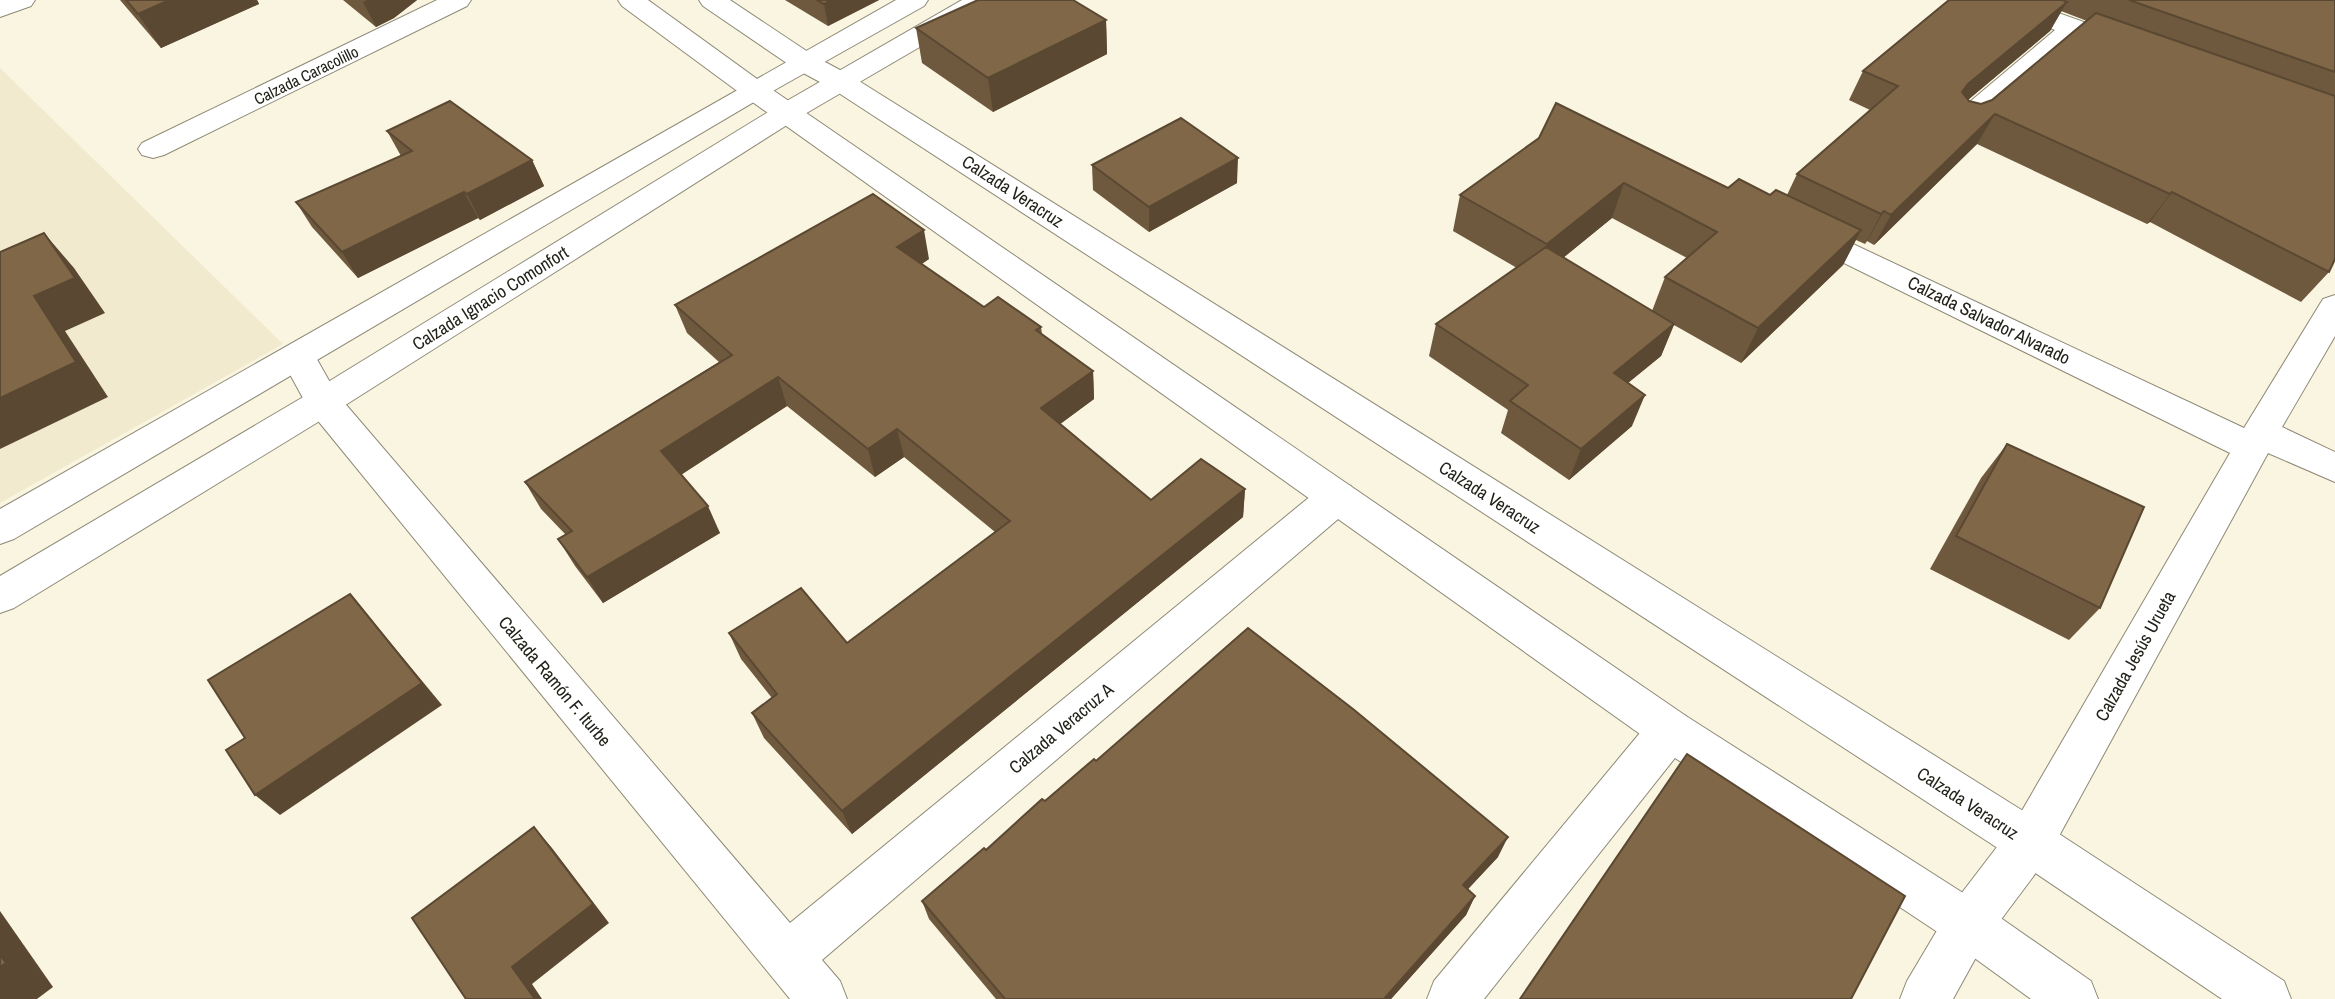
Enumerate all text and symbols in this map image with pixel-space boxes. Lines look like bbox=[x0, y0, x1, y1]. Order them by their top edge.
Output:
street label: Calzada Caracolillo bbox=[250, 40, 362, 110]
street label: Calzada Veracruz bbox=[957, 149, 1069, 233]
street label: Calzada Ignacio Comonfort bbox=[407, 240, 573, 356]
street label: Calzada Salvador Alvarado bbox=[1904, 270, 2074, 370]
street label: Calzada Veracruz bbox=[1434, 455, 1546, 539]
street label: Calzada Jesús Urueta bbox=[2089, 586, 2181, 726]
street label: Calzada Ramón F. Iturbe bbox=[493, 610, 617, 752]
street label: Calzada Veracruz A bbox=[1003, 677, 1119, 779]
street label: Calzada Veracruz bbox=[1912, 761, 2024, 845]

